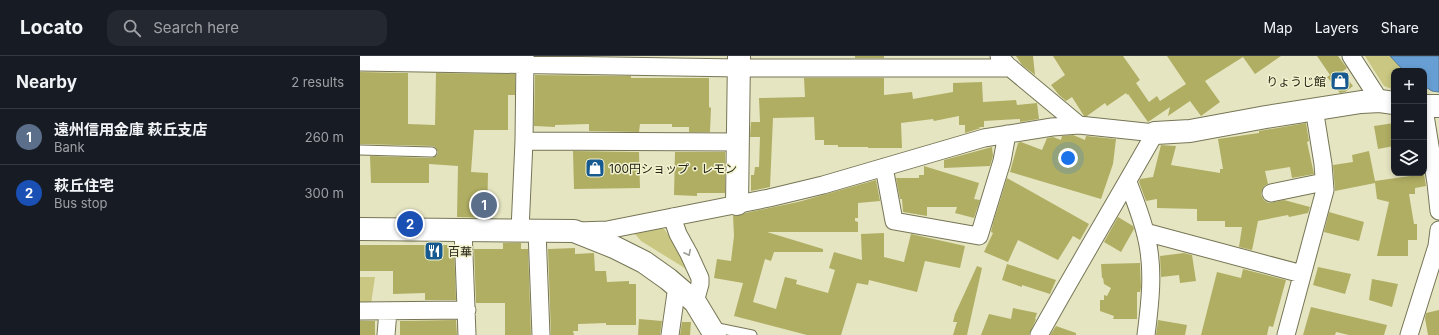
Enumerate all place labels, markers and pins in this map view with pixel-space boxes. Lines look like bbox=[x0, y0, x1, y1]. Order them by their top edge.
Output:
shop icon: りょうじ館 bbox=[1329, 70, 1351, 92]
place label: りょうじ館 bbox=[1266, 74, 1326, 89]
shop icon: 100円ショップ・レモン bbox=[584, 157, 606, 179]
place label: 100円ショップ・レモン bbox=[609, 161, 737, 176]
pin: 1 bbox=[471, 190, 497, 220]
pin: 2 bbox=[397, 209, 423, 239]
restaurant icon: 百華 bbox=[423, 240, 445, 262]
place label: 百華 bbox=[448, 244, 472, 259]

